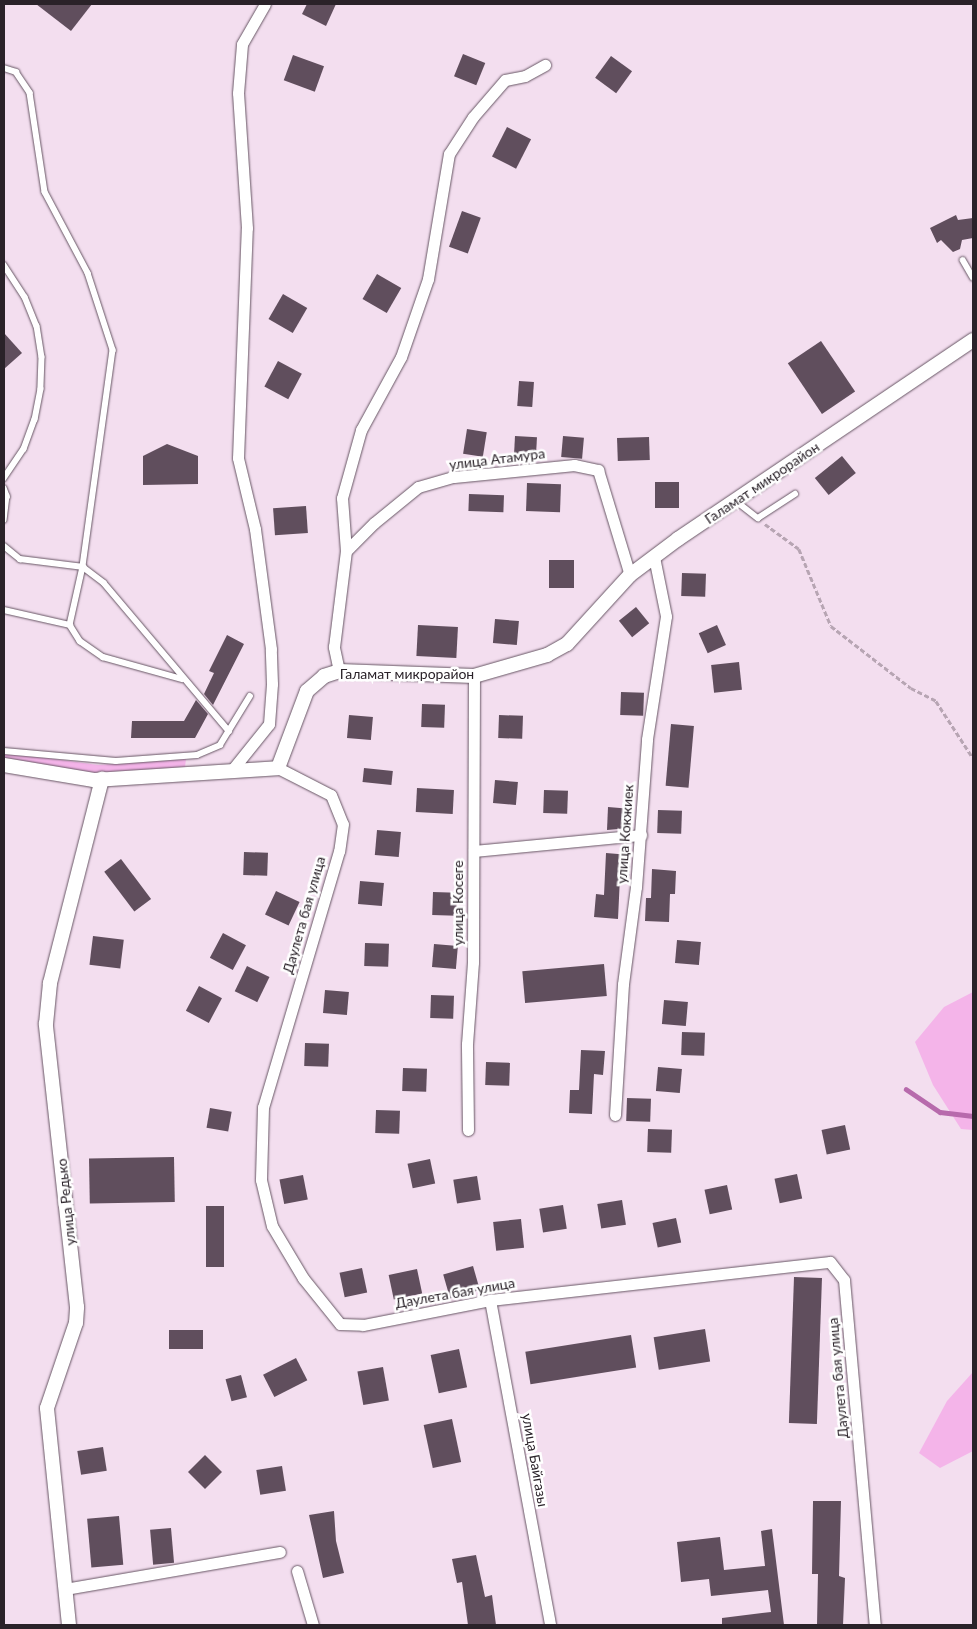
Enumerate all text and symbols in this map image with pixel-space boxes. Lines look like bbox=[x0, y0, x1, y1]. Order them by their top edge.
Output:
street label: Галамат микрорайон bbox=[702, 438, 822, 528]
street label: улица Атамура bbox=[448, 445, 546, 473]
street label: Галамат микрорайон bbox=[340, 666, 474, 682]
street label: улица Кокжиек bbox=[613, 784, 637, 884]
street label: Даулета бая улица bbox=[279, 854, 329, 976]
street label: улица Косеге bbox=[450, 860, 466, 946]
street label: улица Редько bbox=[53, 1158, 79, 1246]
street label: Даулета бая улица bbox=[394, 1274, 516, 1312]
street label: Даулета бая улица bbox=[824, 1317, 852, 1439]
street label: улица Байгазы bbox=[519, 1412, 551, 1508]

